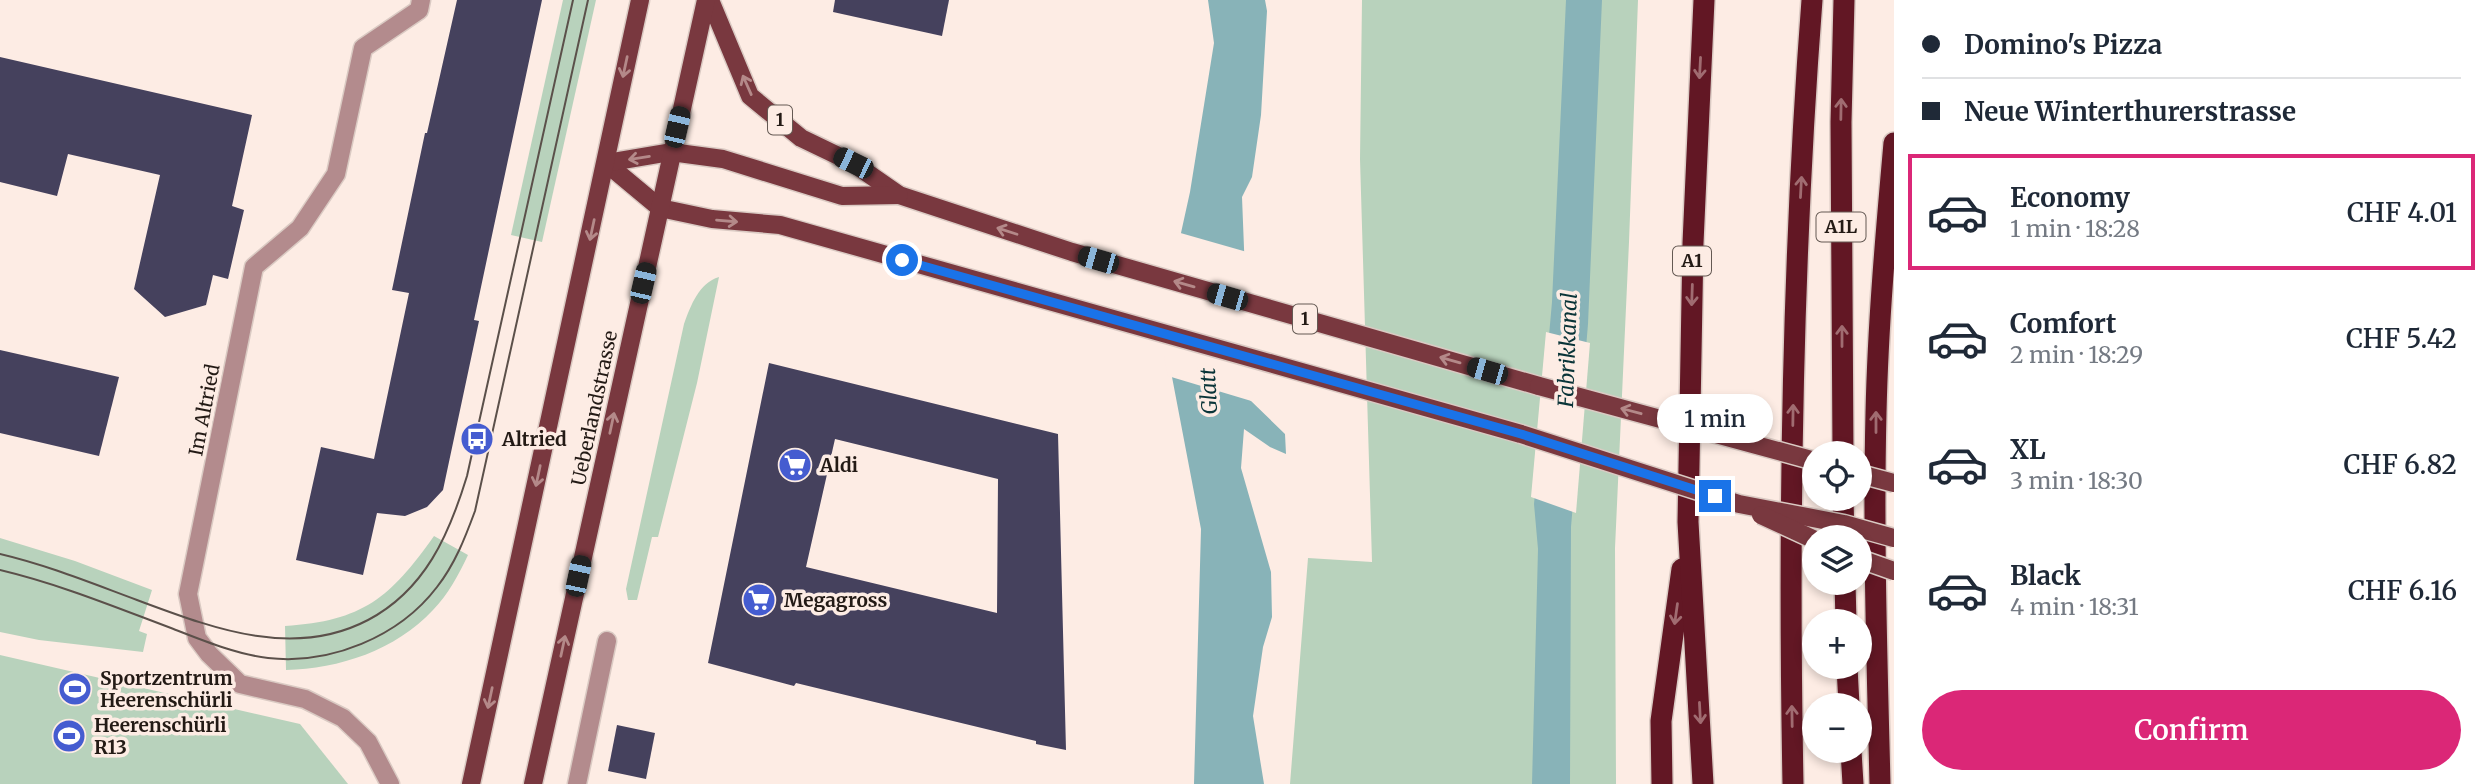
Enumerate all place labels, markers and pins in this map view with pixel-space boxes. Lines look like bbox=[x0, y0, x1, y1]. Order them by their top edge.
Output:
bus stop icon: Altried bbox=[458, 420, 496, 458]
place label: Altried bbox=[501, 427, 567, 451]
supermarket icon: Aldi bbox=[776, 446, 814, 484]
place label: Aldi bbox=[819, 453, 859, 477]
supermarket icon: Megagross bbox=[740, 581, 778, 619]
place label: Megagross bbox=[784, 588, 887, 612]
place label: Sportzentrum Heerenschürli bbox=[100, 666, 233, 712]
sports icon: Sportzentrum Heerenschürli bbox=[56, 670, 94, 708]
place label: Heerenschürli R13 bbox=[94, 713, 227, 759]
sports icon: Heerenschürli R13 bbox=[50, 717, 88, 755]

